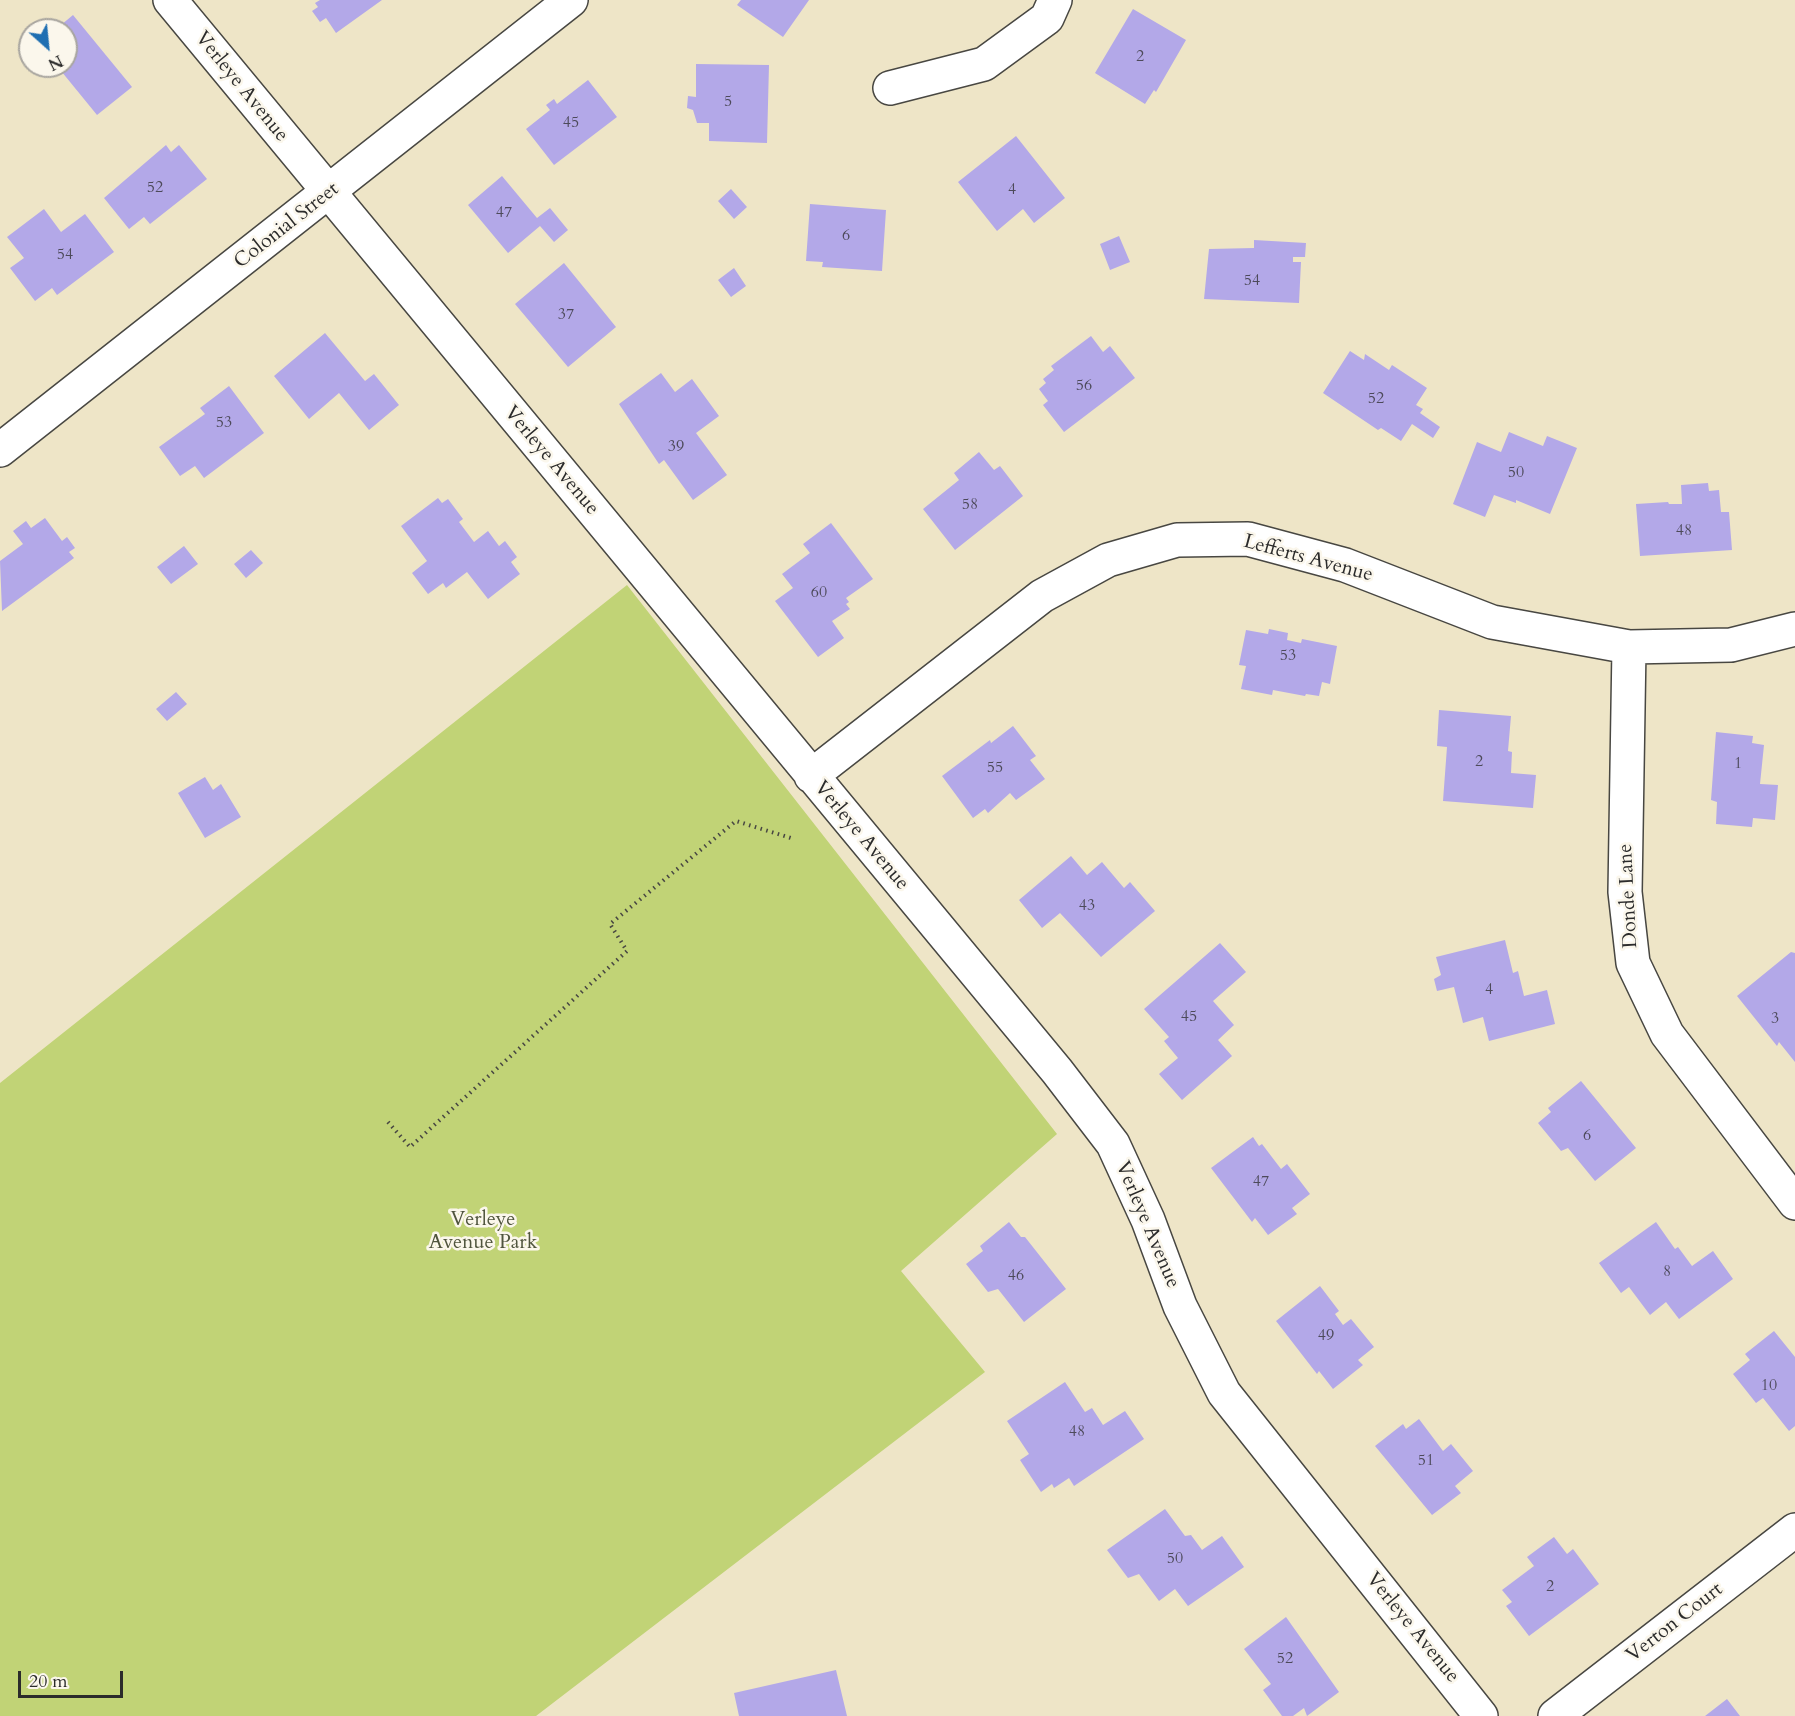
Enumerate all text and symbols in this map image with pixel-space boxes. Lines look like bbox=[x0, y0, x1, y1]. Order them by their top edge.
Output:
north arrow bbox=[18, 18, 78, 78]
street label: Verleye Avenue bbox=[189, 27, 293, 147]
house number: 2 bbox=[1136, 47, 1144, 67]
text: N bbox=[44, 49, 66, 75]
house number: 5 bbox=[724, 92, 732, 112]
house number: 45 bbox=[563, 113, 579, 133]
house number: 52 bbox=[147, 178, 163, 198]
street label: Colonial Street bbox=[230, 178, 344, 274]
house number: 4 bbox=[1008, 180, 1016, 200]
house number: 47 bbox=[496, 203, 512, 223]
house number: 6 bbox=[842, 226, 850, 246]
house number: 54 bbox=[57, 245, 73, 265]
house number: 54 bbox=[1244, 271, 1260, 291]
house number: 37 bbox=[558, 305, 574, 325]
house number: 56 bbox=[1076, 376, 1092, 396]
house number: 52 bbox=[1368, 389, 1384, 409]
street label: Verleye Avenue bbox=[498, 402, 604, 520]
house number: 53 bbox=[216, 413, 232, 433]
house number: 39 bbox=[668, 437, 684, 457]
house number: 50 bbox=[1508, 463, 1524, 483]
house number: 58 bbox=[962, 495, 978, 515]
house number: 48 bbox=[1676, 521, 1692, 541]
street label: Lefferts Avenue bbox=[1241, 530, 1375, 588]
house number: 60 bbox=[811, 583, 827, 603]
house number: 53 bbox=[1280, 646, 1296, 666]
house number: 2 bbox=[1475, 752, 1483, 772]
house number: 1 bbox=[1734, 754, 1742, 774]
house number: 55 bbox=[987, 758, 1003, 778]
street label: Verleye Avenue bbox=[808, 777, 914, 895]
street label: Donde Lane bbox=[1614, 843, 1644, 949]
house number: 43 bbox=[1079, 896, 1095, 916]
house number: 4 bbox=[1485, 980, 1493, 1000]
house number: 45 bbox=[1181, 1007, 1197, 1027]
house number: 3 bbox=[1771, 1009, 1779, 1029]
house number: 6 bbox=[1583, 1126, 1591, 1146]
street label: Verleye Avenue bbox=[1110, 1158, 1184, 1292]
house number: 47 bbox=[1253, 1172, 1269, 1192]
park label: Verleye Avenue Park bbox=[429, 1208, 537, 1255]
house number: 8 bbox=[1663, 1262, 1671, 1282]
house number: 46 bbox=[1008, 1266, 1024, 1286]
house number: 49 bbox=[1318, 1326, 1334, 1346]
house number: 10 bbox=[1761, 1376, 1777, 1396]
house number: 48 bbox=[1069, 1422, 1085, 1442]
house number: 51 bbox=[1418, 1451, 1434, 1471]
house number: 50 bbox=[1167, 1549, 1183, 1569]
street label: Verleye Avenue bbox=[1360, 1568, 1464, 1688]
house number: 2 bbox=[1546, 1577, 1554, 1597]
street label: Verton Court bbox=[1622, 1578, 1728, 1668]
house number: 52 bbox=[1277, 1649, 1293, 1669]
scale bar bbox=[21, 1659, 126, 1697]
text: 20 m bbox=[29, 1669, 68, 1694]

